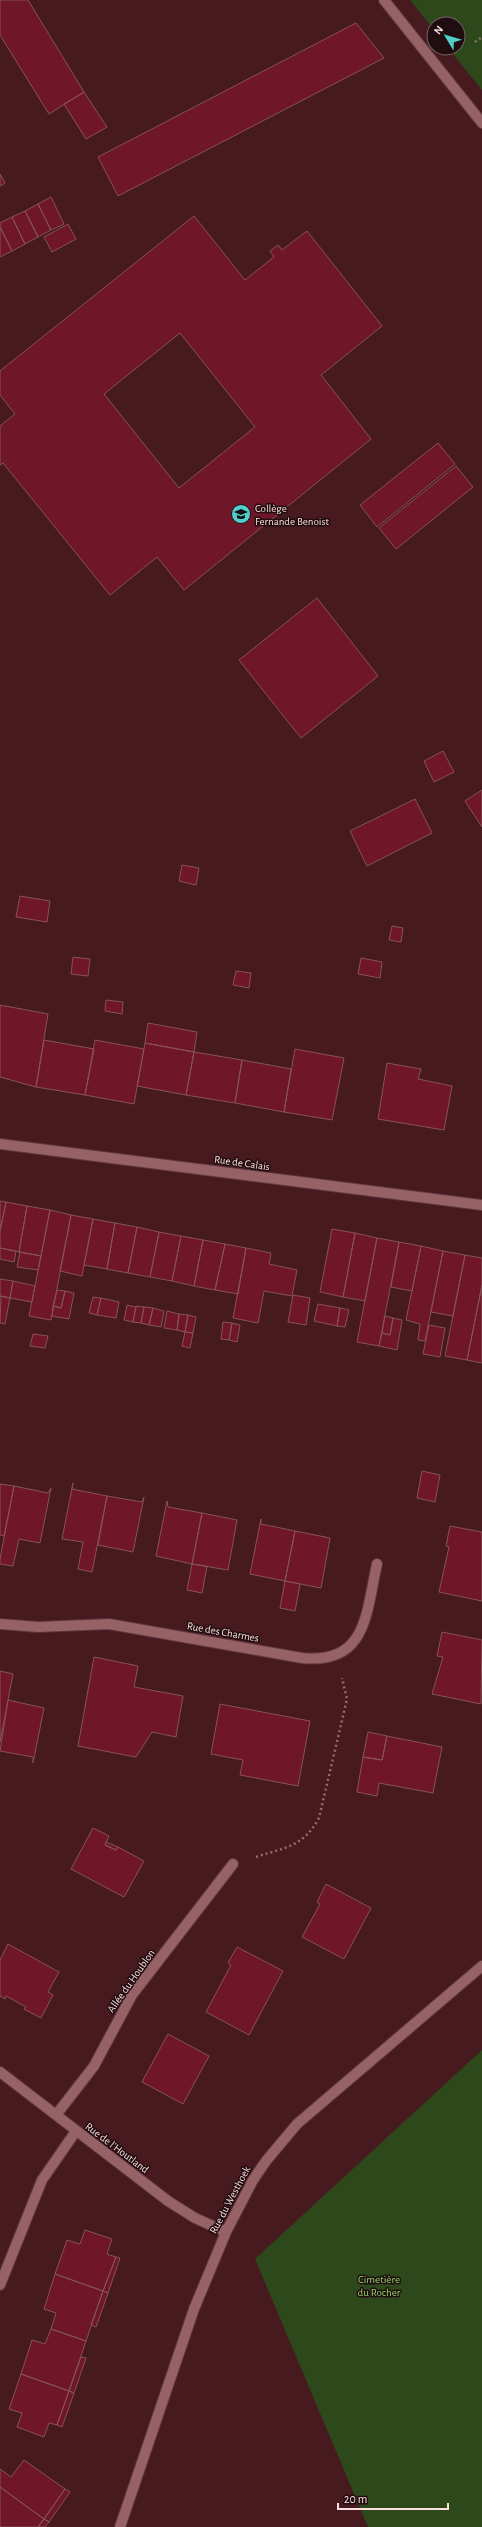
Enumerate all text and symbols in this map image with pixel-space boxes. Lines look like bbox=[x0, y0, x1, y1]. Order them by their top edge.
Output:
north arrow bbox=[426, 16, 466, 56]
text: N bbox=[432, 24, 445, 37]
school or university icon: Collège Fernande Benoist bbox=[230, 503, 252, 525]
place label: Collège Fernande Benoist bbox=[255, 503, 330, 527]
street label: Rue de Calais bbox=[213, 1154, 271, 1172]
street label: Rue des Charmes bbox=[186, 1620, 260, 1644]
street label: Allée du Houblon bbox=[105, 1947, 157, 2015]
street label: Rue de l'Houtland bbox=[83, 2121, 151, 2176]
street label: Rue du Westhoek bbox=[208, 2164, 252, 2236]
park label: Cimetière du Rocher bbox=[358, 2274, 401, 2298]
scale bar bbox=[338, 2485, 448, 2511]
text: 20 m bbox=[344, 2493, 367, 2505]

